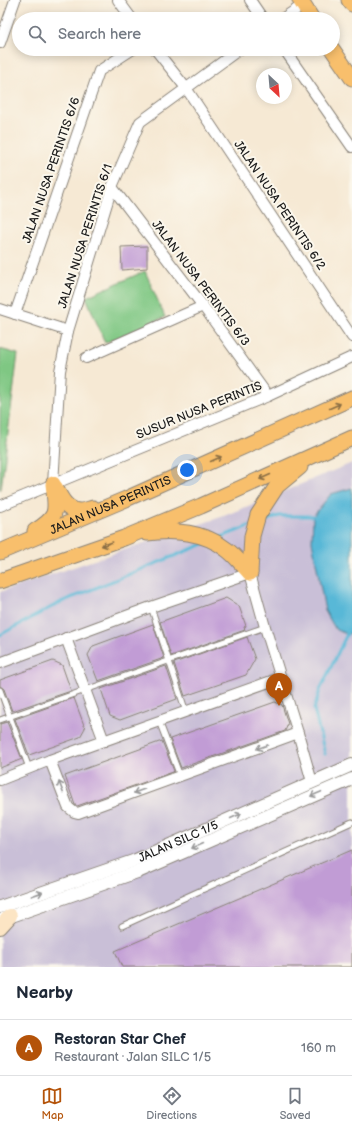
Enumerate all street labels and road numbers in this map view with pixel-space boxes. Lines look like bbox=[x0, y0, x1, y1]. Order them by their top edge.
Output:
street label: JALAN NUSA PERINTIS 6/6 bbox=[19, 95, 84, 245]
street label: JALAN NUSA PERINTIS 6/2 bbox=[231, 138, 329, 273]
street label: JALAN NUSA PERINTIS 6/1 bbox=[55, 162, 116, 310]
street label: JALAN NUSA PERINTIS 6/3 bbox=[148, 217, 253, 349]
street label: SUSUR NUSA PERINTIS bbox=[134, 378, 264, 443]
street label: JALAN NUSA PERINTIS bbox=[48, 473, 174, 538]
street label: JALAN SILC 1/5 bbox=[136, 818, 221, 866]

